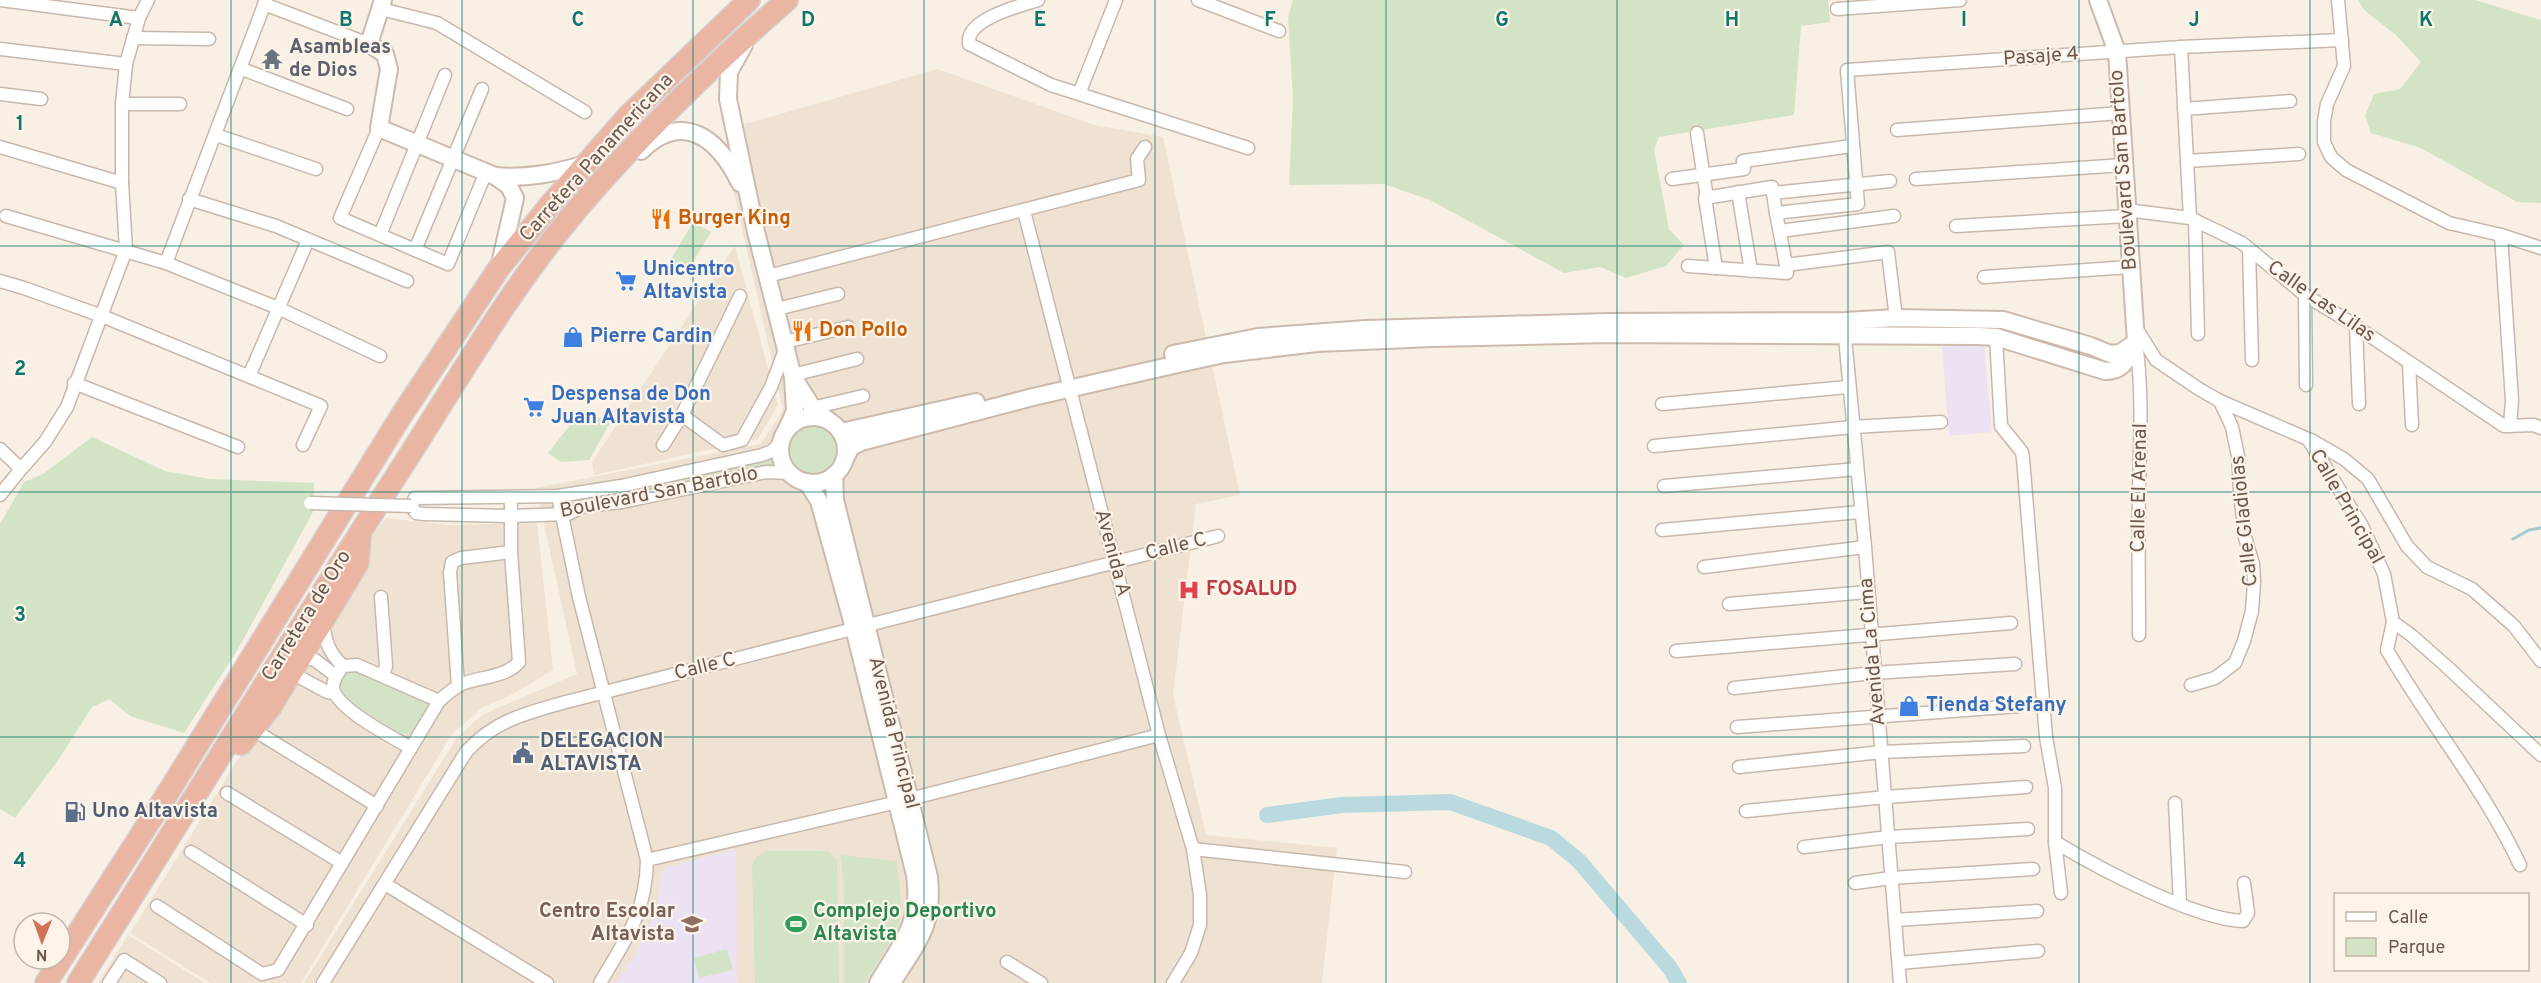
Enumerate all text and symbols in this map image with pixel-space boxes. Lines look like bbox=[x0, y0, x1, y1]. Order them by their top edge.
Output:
text: A bbox=[109, 8, 123, 34]
text: B bbox=[339, 8, 353, 34]
text: C bbox=[572, 8, 584, 34]
text: D bbox=[801, 8, 815, 34]
text: E bbox=[1034, 8, 1046, 34]
text: F bbox=[1264, 8, 1276, 34]
text: G bbox=[1495, 8, 1509, 34]
text: H bbox=[1725, 8, 1739, 34]
text: I bbox=[1961, 8, 1967, 34]
text: J bbox=[2188, 8, 2200, 34]
text: K bbox=[2419, 8, 2433, 34]
place label: Asambleas de Dios bbox=[289, 35, 391, 84]
street label: Pasaje 4 bbox=[2002, 41, 2080, 73]
temple icon: Asambleas de Dios bbox=[260, 47, 284, 71]
street label: Carretera Panamericana bbox=[514, 68, 680, 248]
street label: Boulevard San Bartolo bbox=[2104, 69, 2144, 271]
text: 1 bbox=[16, 112, 24, 138]
place label: Burger King bbox=[678, 206, 791, 232]
restaurant icon: Burger King bbox=[649, 207, 673, 231]
street label: Calle Las Lilas bbox=[2262, 255, 2380, 349]
place label: Unicentro Altavista bbox=[643, 257, 734, 306]
supermarket icon: Unicentro Altavista bbox=[614, 269, 638, 293]
place label: Don Pollo bbox=[819, 318, 908, 344]
restaurant icon: Don Pollo bbox=[790, 319, 814, 343]
place label: Pierre Cardin bbox=[590, 324, 713, 350]
shop icon: Pierre Cardin bbox=[561, 325, 585, 349]
text: 2 bbox=[14, 357, 26, 383]
place label: Despensa de Don Juan Altavista bbox=[551, 382, 711, 431]
supermarket icon: Despensa de Don Juan Altavista bbox=[522, 395, 546, 419]
street label: Calle El Arenal bbox=[2126, 423, 2154, 553]
street label: Calle Principal bbox=[2303, 445, 2389, 569]
street label: Calle Gladiolas bbox=[2225, 454, 2265, 588]
street label: Boulevard San Bartolo bbox=[558, 461, 760, 525]
street label: Avenida A bbox=[1088, 507, 1136, 599]
street label: Calle C bbox=[1143, 527, 1209, 567]
street label: Carretera de Oro bbox=[256, 546, 358, 686]
place label: FOSALUD bbox=[1206, 577, 1297, 603]
street label: Avenida La Cima bbox=[1854, 577, 1892, 727]
hospital icon: FOSALUD bbox=[1177, 578, 1201, 602]
text: 3 bbox=[14, 603, 26, 629]
street label: Calle C bbox=[672, 647, 738, 687]
street label: Avenida Principal bbox=[862, 654, 924, 812]
place label: Tienda Stefany bbox=[1926, 693, 2067, 719]
shop icon: Tienda Stefany bbox=[1897, 694, 1921, 718]
place label: DELEGACION ALTAVISTA bbox=[540, 729, 663, 778]
public building icon: DELEGACION ALTAVISTA bbox=[511, 741, 535, 765]
place label: Uno Altavista bbox=[92, 799, 218, 825]
fuel station icon: Uno Altavista bbox=[63, 800, 87, 824]
text: 4 bbox=[14, 849, 26, 875]
legend bbox=[2334, 893, 2529, 971]
place label: Centro Escolar Altavista bbox=[539, 899, 676, 948]
place label: Complejo Deportivo Altavista bbox=[813, 899, 997, 948]
text: Calle bbox=[2388, 907, 2428, 930]
north arrow bbox=[12, 911, 72, 971]
school or university icon: Centro Escolar Altavista bbox=[680, 912, 704, 936]
sports icon: Complejo Deportivo Altavista bbox=[784, 912, 808, 936]
text: Parque bbox=[2388, 937, 2445, 960]
text: N bbox=[36, 944, 48, 964]

